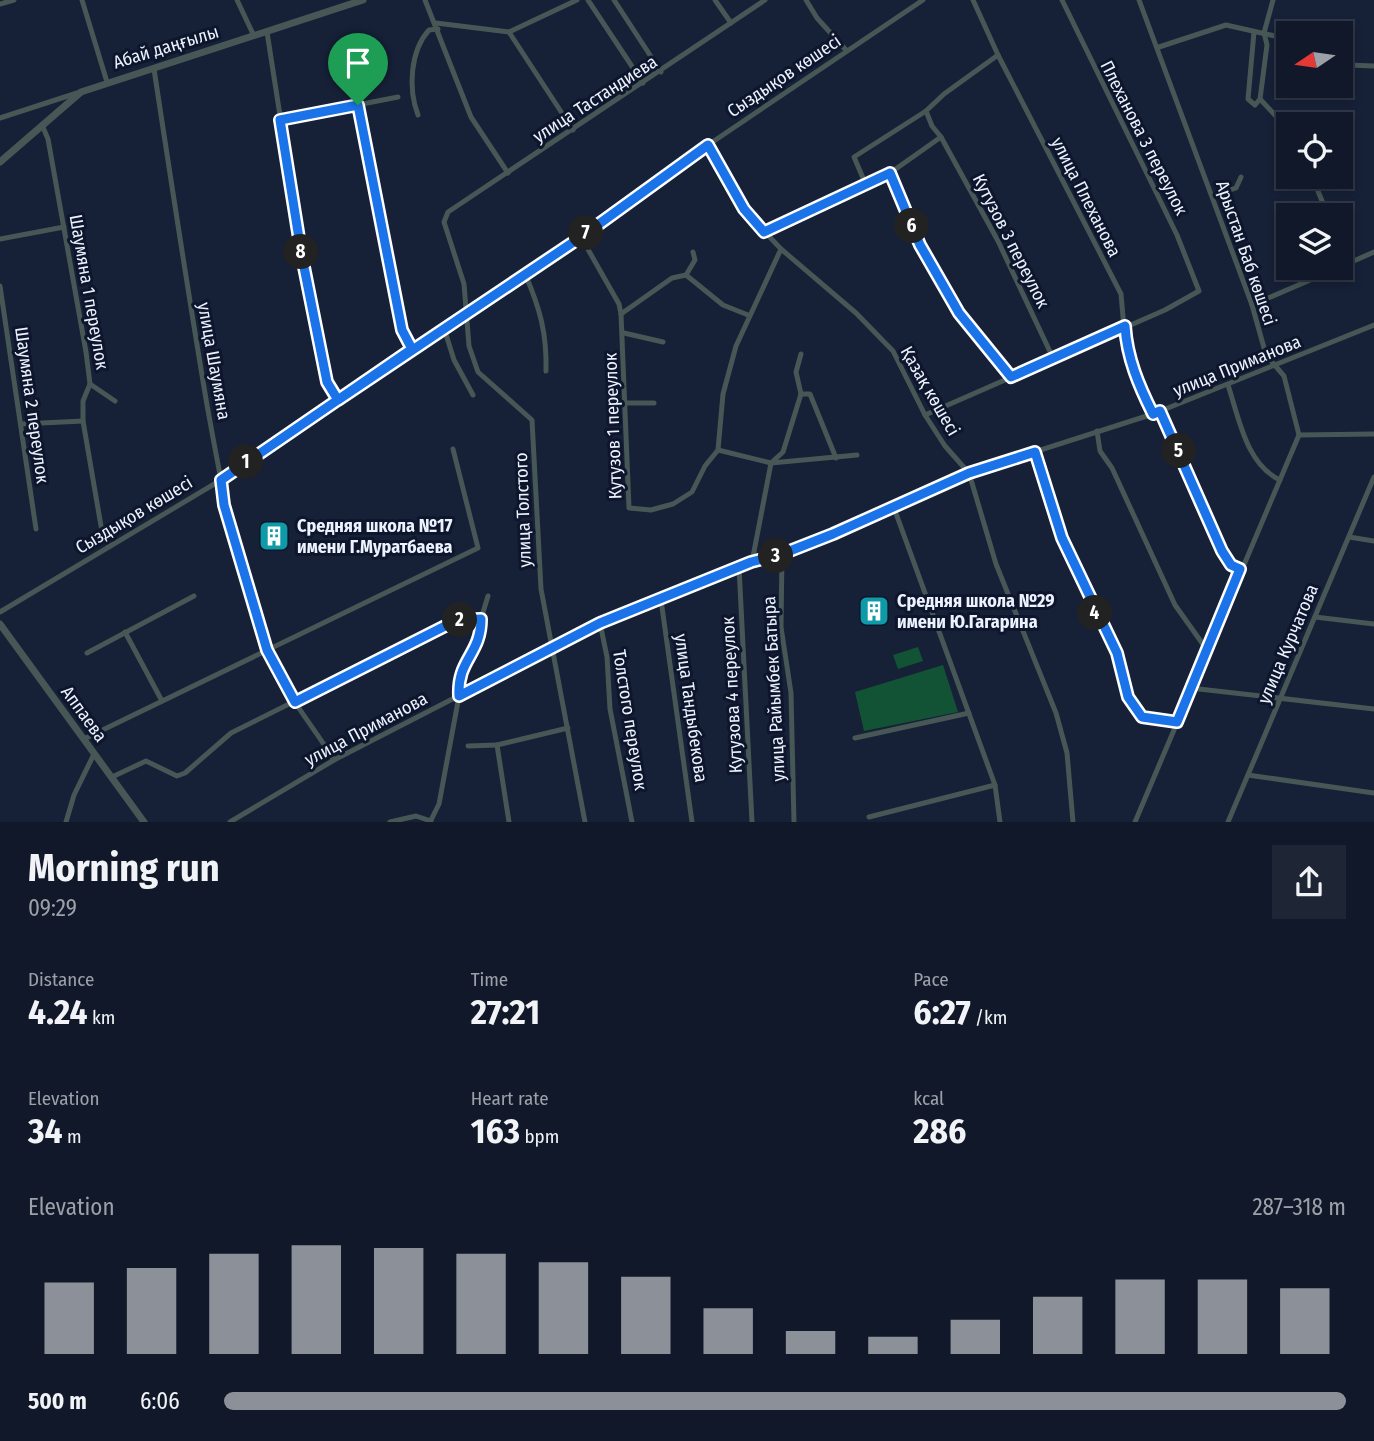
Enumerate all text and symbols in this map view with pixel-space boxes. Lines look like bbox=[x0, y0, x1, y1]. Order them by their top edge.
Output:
street label: Абай даңғылы bbox=[111, 21, 221, 73]
north arrow bbox=[1276, 21, 1353, 98]
map controls bbox=[1276, 21, 1353, 280]
street label: Сыздықов көшесі bbox=[723, 30, 845, 122]
pin bbox=[328, 33, 388, 105]
icon: arrive bbox=[339, 44, 377, 82]
street label: улица Тастандиева bbox=[529, 51, 661, 147]
street label: Плеханова 3 переулок bbox=[1096, 57, 1193, 219]
button: locate bbox=[1276, 112, 1353, 189]
street label: улица Плеханова bbox=[1046, 133, 1126, 261]
street label: Кутузов 3 переулок bbox=[968, 170, 1055, 312]
street label: Арыстан Баб көшесі bbox=[1211, 178, 1281, 328]
button: layers bbox=[1276, 203, 1353, 280]
pin: 6 bbox=[894, 208, 930, 244]
street label: Шаумяна 1 переулок bbox=[65, 213, 114, 372]
text: 6 bbox=[907, 214, 916, 237]
pin: 7 bbox=[568, 216, 604, 250]
text: 7 bbox=[581, 221, 590, 244]
pin: 8 bbox=[284, 234, 318, 270]
text: 8 bbox=[295, 240, 306, 263]
street label: улица Шаумяна bbox=[193, 301, 235, 422]
street label: Шаумяна 2 переулок bbox=[10, 325, 54, 485]
street label: улица Приманова bbox=[1170, 330, 1304, 402]
street label: Қазақ көшесі bbox=[896, 342, 964, 440]
street label: Кутузов 1 переулок bbox=[599, 352, 627, 500]
pin: 5 bbox=[1162, 434, 1196, 468]
text: 5 bbox=[1174, 439, 1183, 462]
pin: 1 bbox=[229, 444, 264, 480]
text: 1 bbox=[241, 450, 250, 473]
street label: улица Толстого bbox=[510, 452, 536, 568]
street label: Сыздықов көшесі bbox=[72, 471, 196, 559]
place label: Средняя школа №17 имени Г.Муратбаева bbox=[297, 515, 453, 558]
building icon: Средняя школа №17 имени Г.Муратбаева bbox=[257, 519, 291, 553]
pin: 3 bbox=[758, 538, 794, 574]
text: 3 bbox=[771, 544, 780, 567]
street label: улица Курчатова bbox=[1253, 581, 1323, 707]
place label: Средняя школа №29 имени Ю.Гагарина bbox=[897, 590, 1055, 633]
building icon: Средняя школа №29 имени Ю.Гагарина bbox=[857, 594, 891, 628]
street label: улица Райымбек Батыра bbox=[758, 596, 790, 782]
pin: 4 bbox=[1078, 596, 1112, 630]
text: 4 bbox=[1090, 601, 1099, 624]
pin: 2 bbox=[442, 602, 477, 638]
text: 2 bbox=[455, 608, 464, 631]
street label: Кутузова 4 переулок bbox=[717, 616, 747, 774]
street label: улица Тандыбекова bbox=[670, 632, 712, 784]
street label: Толстого переулок bbox=[608, 648, 652, 792]
street label: Аппаева bbox=[56, 682, 112, 746]
street label: улица Приманова bbox=[301, 687, 431, 771]
text: Morning run bbox=[28, 845, 220, 891]
button: share bbox=[1272, 845, 1346, 919]
text: 09:29 bbox=[28, 894, 77, 922]
text: Distance bbox=[28, 968, 95, 991]
text: Time bbox=[471, 968, 508, 991]
text: Pace bbox=[913, 968, 949, 991]
text: 4.24 bbox=[28, 991, 88, 1033]
text: 27:21 bbox=[471, 991, 540, 1033]
text: 6:27 bbox=[913, 991, 971, 1033]
text: km bbox=[88, 1006, 115, 1029]
text: /km bbox=[971, 1006, 1007, 1029]
text: Elevation bbox=[28, 1087, 100, 1110]
text: Heart rate bbox=[471, 1087, 549, 1110]
text: kcal bbox=[913, 1087, 944, 1110]
text: 34 bbox=[28, 1110, 62, 1152]
text: 163 bbox=[471, 1110, 520, 1152]
text: 286 bbox=[913, 1110, 966, 1152]
text: m bbox=[62, 1125, 82, 1148]
text: bpm bbox=[520, 1125, 559, 1148]
text: Elevation bbox=[28, 1193, 115, 1221]
text: 287–318 m bbox=[1252, 1193, 1346, 1221]
text: 500 m bbox=[28, 1387, 87, 1415]
text: 6:06 bbox=[140, 1387, 180, 1415]

